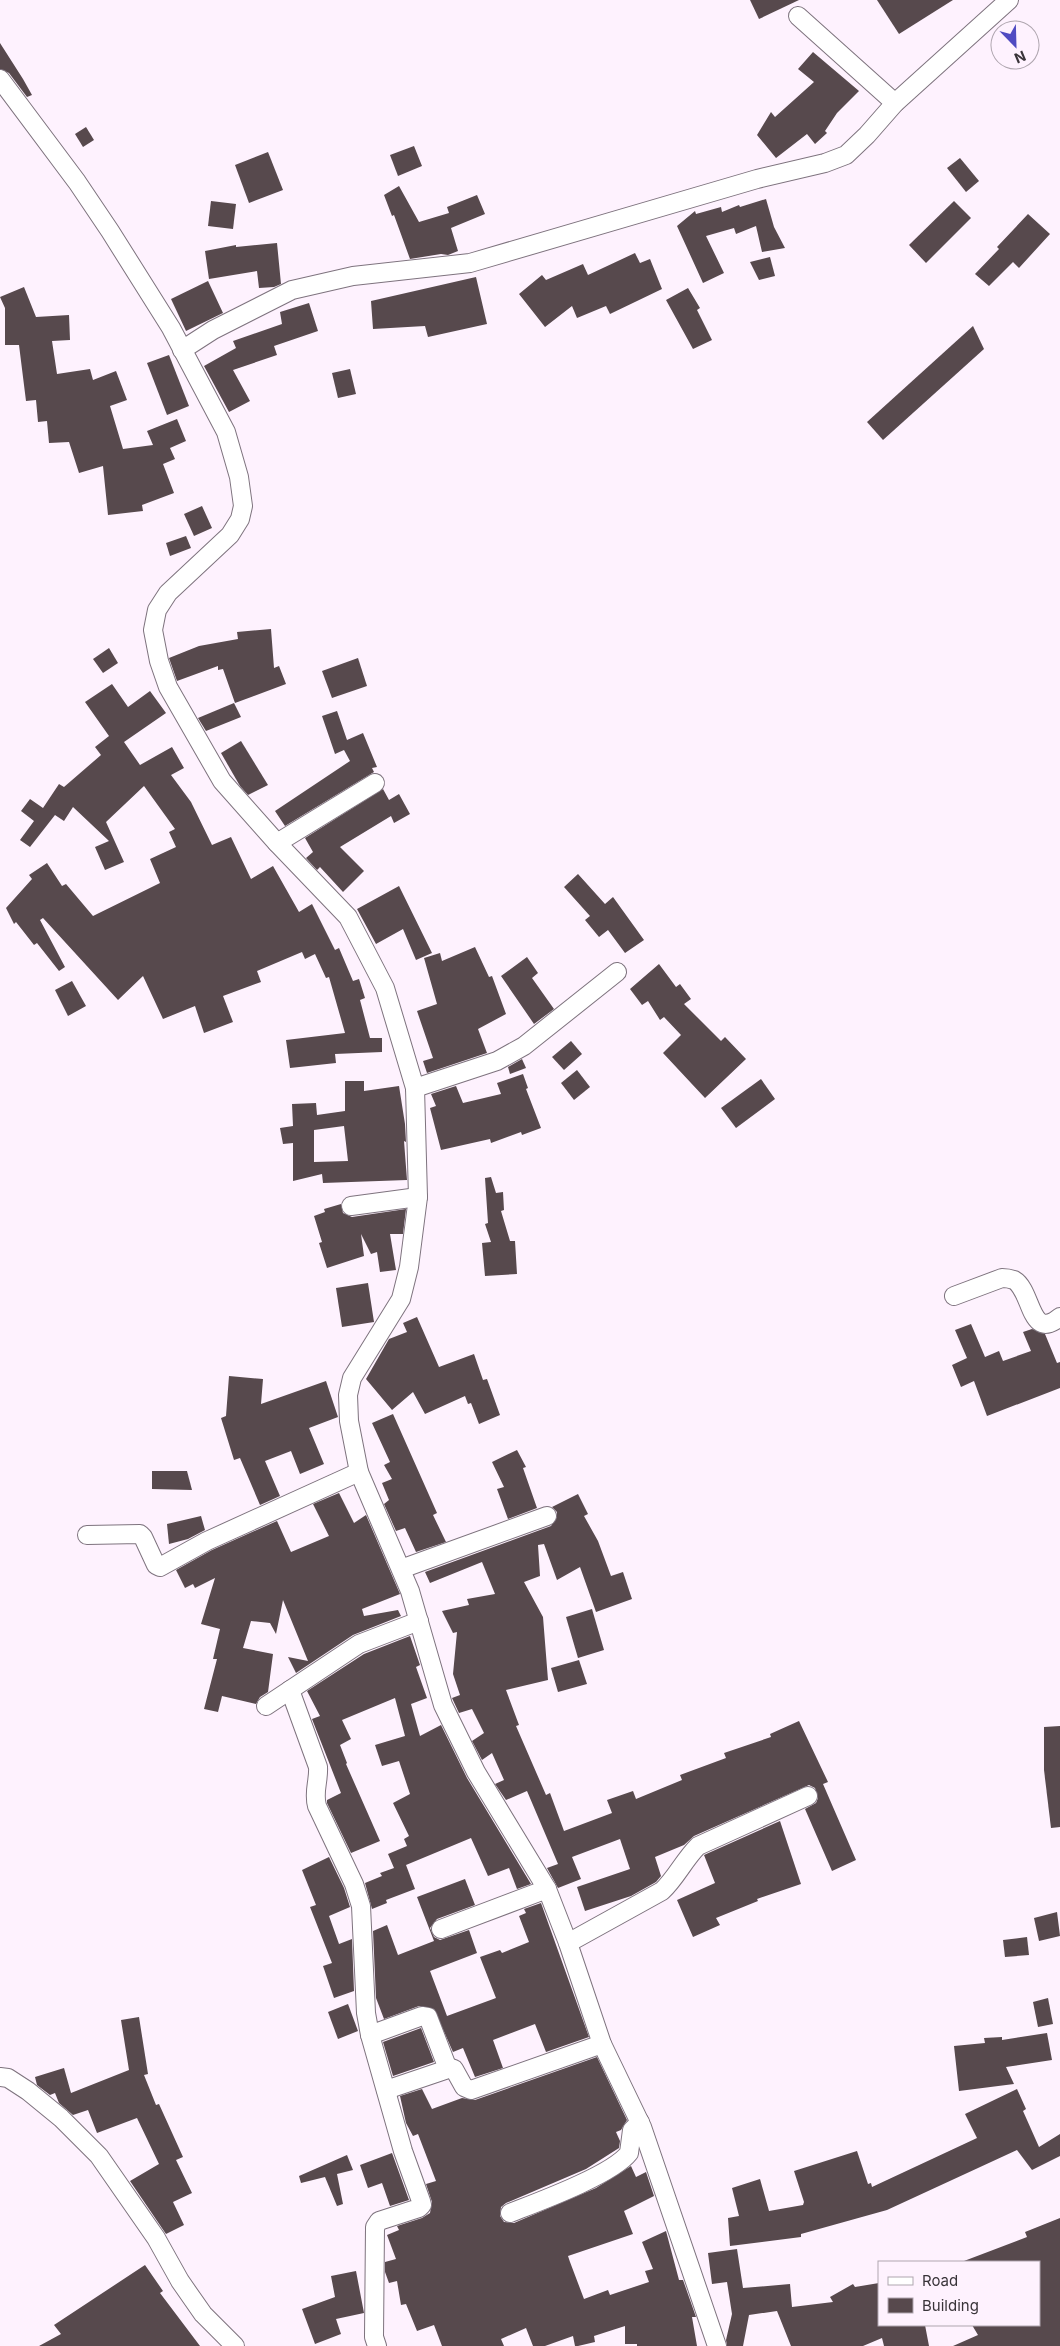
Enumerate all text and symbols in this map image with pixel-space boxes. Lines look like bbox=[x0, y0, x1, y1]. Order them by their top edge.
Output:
north arrow bbox=[990, 20, 1040, 70]
text: N bbox=[1012, 48, 1029, 67]
legend bbox=[878, 2261, 1040, 2326]
text: Road bbox=[922, 2271, 958, 2290]
text: Building bbox=[922, 2296, 979, 2315]

